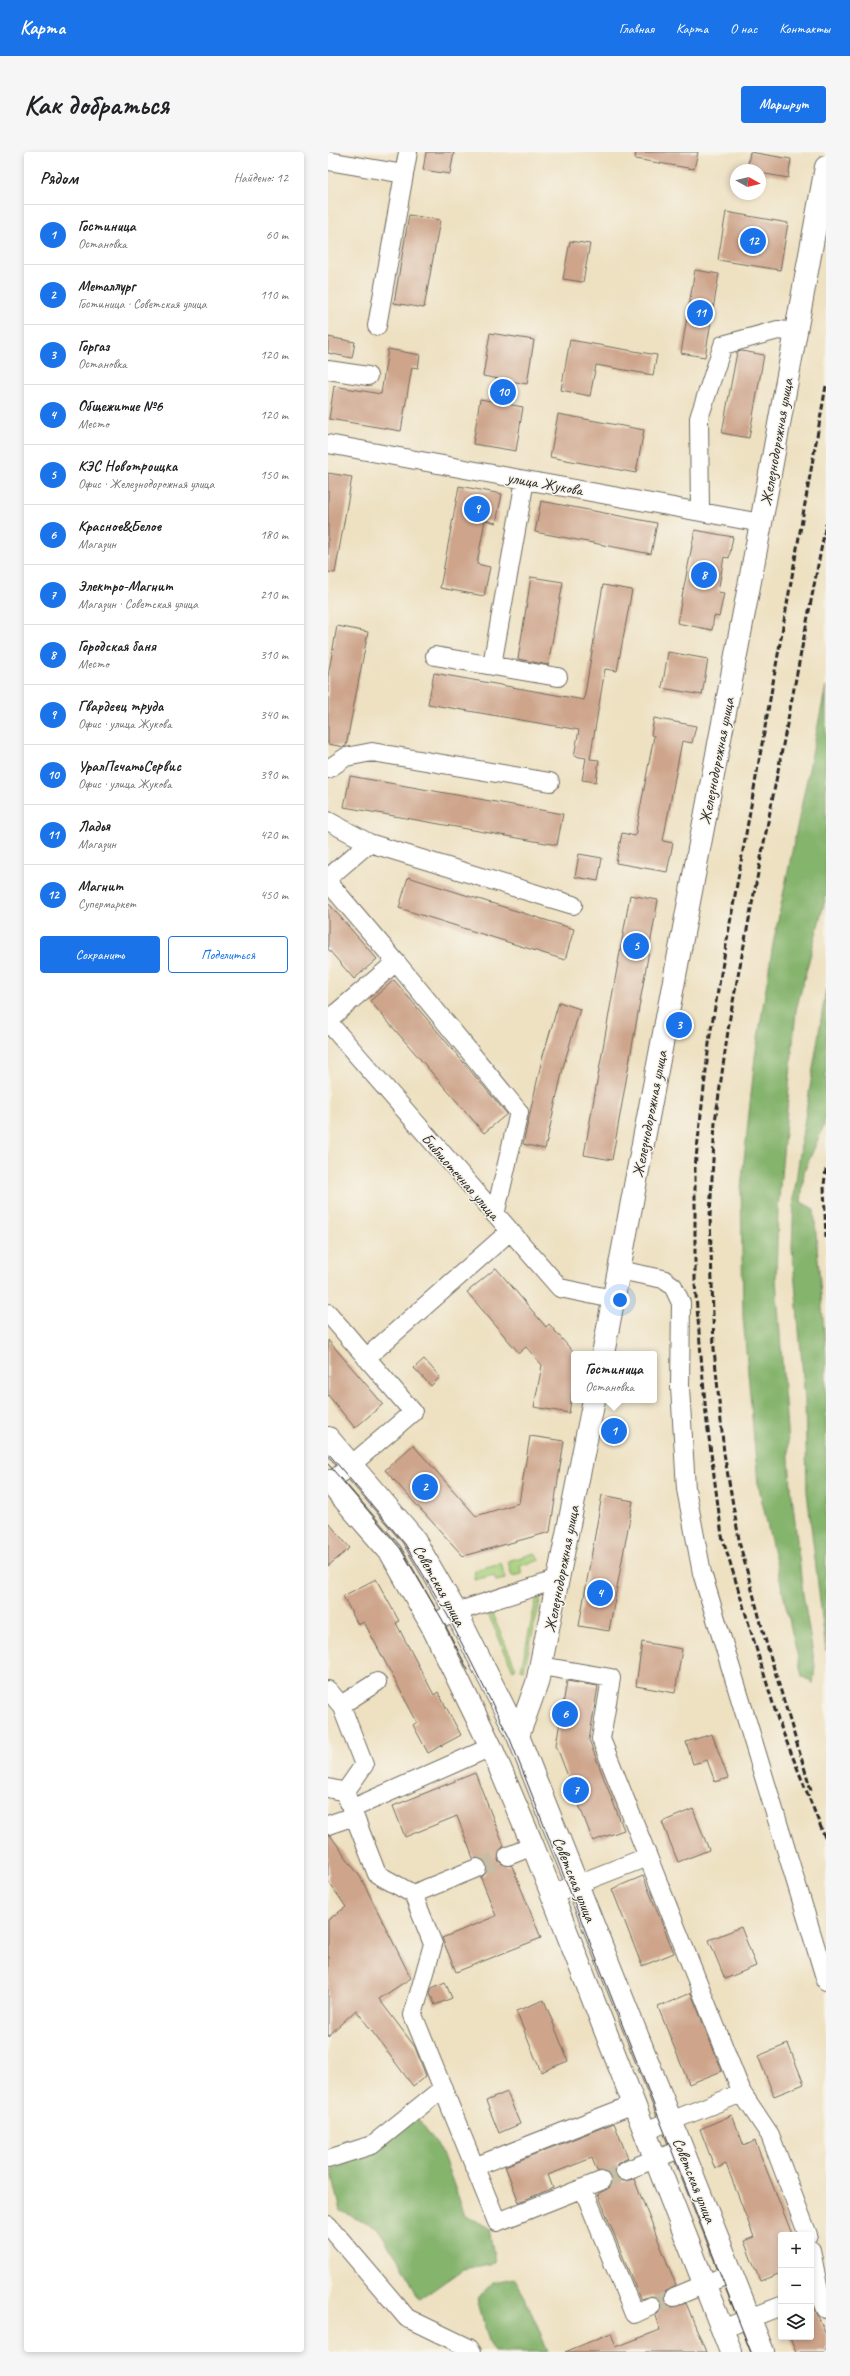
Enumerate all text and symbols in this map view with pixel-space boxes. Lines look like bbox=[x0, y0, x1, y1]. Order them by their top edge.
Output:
text: Карта bbox=[20, 16, 65, 40]
text: Главная bbox=[619, 20, 654, 37]
text: Карта bbox=[676, 20, 708, 37]
text: О нас bbox=[730, 20, 757, 37]
text: Контакты bbox=[779, 20, 830, 37]
button: Маршрут bbox=[741, 86, 826, 123]
text: Как добраться bbox=[24, 87, 169, 122]
north arrow bbox=[730, 164, 766, 200]
text: Рядом bbox=[40, 168, 78, 189]
text: Найдено: 12 bbox=[234, 170, 288, 186]
text: Гостиница bbox=[78, 217, 135, 236]
pin: 12 bbox=[740, 226, 766, 256]
text: 1 bbox=[50, 227, 56, 243]
text: 60 m bbox=[266, 227, 288, 243]
text: Остановка bbox=[78, 236, 127, 252]
text: Металлург bbox=[78, 277, 135, 296]
text: 2 bbox=[50, 287, 56, 303]
text: 110 m bbox=[260, 287, 288, 303]
text: Гостиница · Советская улица bbox=[78, 296, 207, 312]
pin: 11 bbox=[687, 298, 713, 328]
text: Горгаз bbox=[78, 337, 109, 356]
text: 3 bbox=[50, 347, 56, 363]
text: 120 m bbox=[260, 347, 288, 363]
text: Остановка bbox=[78, 356, 127, 372]
street label: Железнодорожная улица bbox=[756, 376, 798, 507]
pin: 10 bbox=[490, 377, 516, 407]
text: Общежитие №6 bbox=[78, 397, 162, 416]
text: 4 bbox=[50, 407, 56, 423]
text: 120 m bbox=[260, 407, 288, 423]
text: Место bbox=[78, 416, 109, 432]
text: КЭС Новотроицка bbox=[78, 457, 177, 476]
text: 5 bbox=[50, 467, 56, 483]
text: 150 m bbox=[260, 467, 288, 483]
street label: улица Жукова bbox=[505, 467, 585, 501]
text: Офис · Железнодорожная улица bbox=[78, 476, 214, 492]
pin: 9 bbox=[464, 494, 490, 524]
text: Красное&Белое bbox=[78, 517, 161, 536]
text: 6 bbox=[50, 527, 56, 543]
text: 180 m bbox=[260, 527, 288, 543]
text: Магазин bbox=[78, 536, 116, 552]
pin: 8 bbox=[691, 560, 717, 590]
text: Электро-Магнит bbox=[78, 577, 173, 596]
text: 7 bbox=[50, 587, 56, 603]
text: 210 m bbox=[260, 587, 288, 603]
text: Магазин · Советская улица bbox=[78, 596, 198, 612]
text: Городская баня bbox=[78, 637, 156, 656]
text: 8 bbox=[50, 647, 56, 663]
text: 310 m bbox=[260, 647, 288, 663]
text: Место bbox=[78, 656, 109, 672]
street label: Железнодорожная улица bbox=[695, 695, 739, 826]
text: Гвардеец труда bbox=[78, 697, 163, 716]
text: 9 bbox=[50, 707, 56, 723]
text: 340 m bbox=[260, 707, 288, 723]
text: Офис · улица Жукова bbox=[78, 716, 171, 732]
text: УралПечатьСервис bbox=[78, 757, 181, 776]
text: 10 bbox=[47, 767, 59, 783]
text: 390 m bbox=[260, 767, 288, 783]
text: Офис · улица Жукова bbox=[78, 776, 171, 792]
text: Ладья bbox=[78, 817, 110, 836]
text: 11 bbox=[47, 827, 59, 843]
text: 420 m bbox=[260, 827, 288, 843]
text: Магазин bbox=[78, 836, 116, 852]
text: Магнит bbox=[78, 877, 123, 896]
text: 12 bbox=[47, 887, 59, 903]
text: 450 m bbox=[260, 887, 288, 903]
text: Супермаркет bbox=[78, 896, 136, 912]
pin: 5 bbox=[623, 931, 649, 961]
button: Сохранить bbox=[40, 936, 160, 973]
button: Поделиться bbox=[168, 936, 288, 973]
pin: 3 bbox=[666, 1010, 692, 1040]
street label: Железнодорожная улица bbox=[628, 1048, 672, 1179]
street label: Библиотечная улица bbox=[417, 1129, 504, 1225]
your location bbox=[610, 1290, 630, 1310]
popup bbox=[571, 1351, 657, 1403]
text: Гостиница bbox=[585, 1360, 643, 1379]
text: Остановка bbox=[585, 1379, 634, 1395]
pin: 1 bbox=[601, 1416, 627, 1446]
pin: 2 bbox=[412, 1472, 438, 1502]
street label: Железнодорожная улица bbox=[540, 1503, 584, 1634]
street label: Советская улица bbox=[408, 1541, 470, 1631]
pin: 4 bbox=[587, 1578, 613, 1608]
pin: 6 bbox=[552, 1699, 578, 1729]
pin: 7 bbox=[563, 1775, 589, 1805]
street label: Советская улица bbox=[548, 1834, 601, 1926]
street label: Советская улица bbox=[668, 2135, 721, 2227]
map controls bbox=[778, 2232, 814, 2340]
button: + bbox=[778, 2232, 814, 2268]
button: − bbox=[778, 2268, 814, 2304]
button: layers bbox=[778, 2304, 814, 2340]

